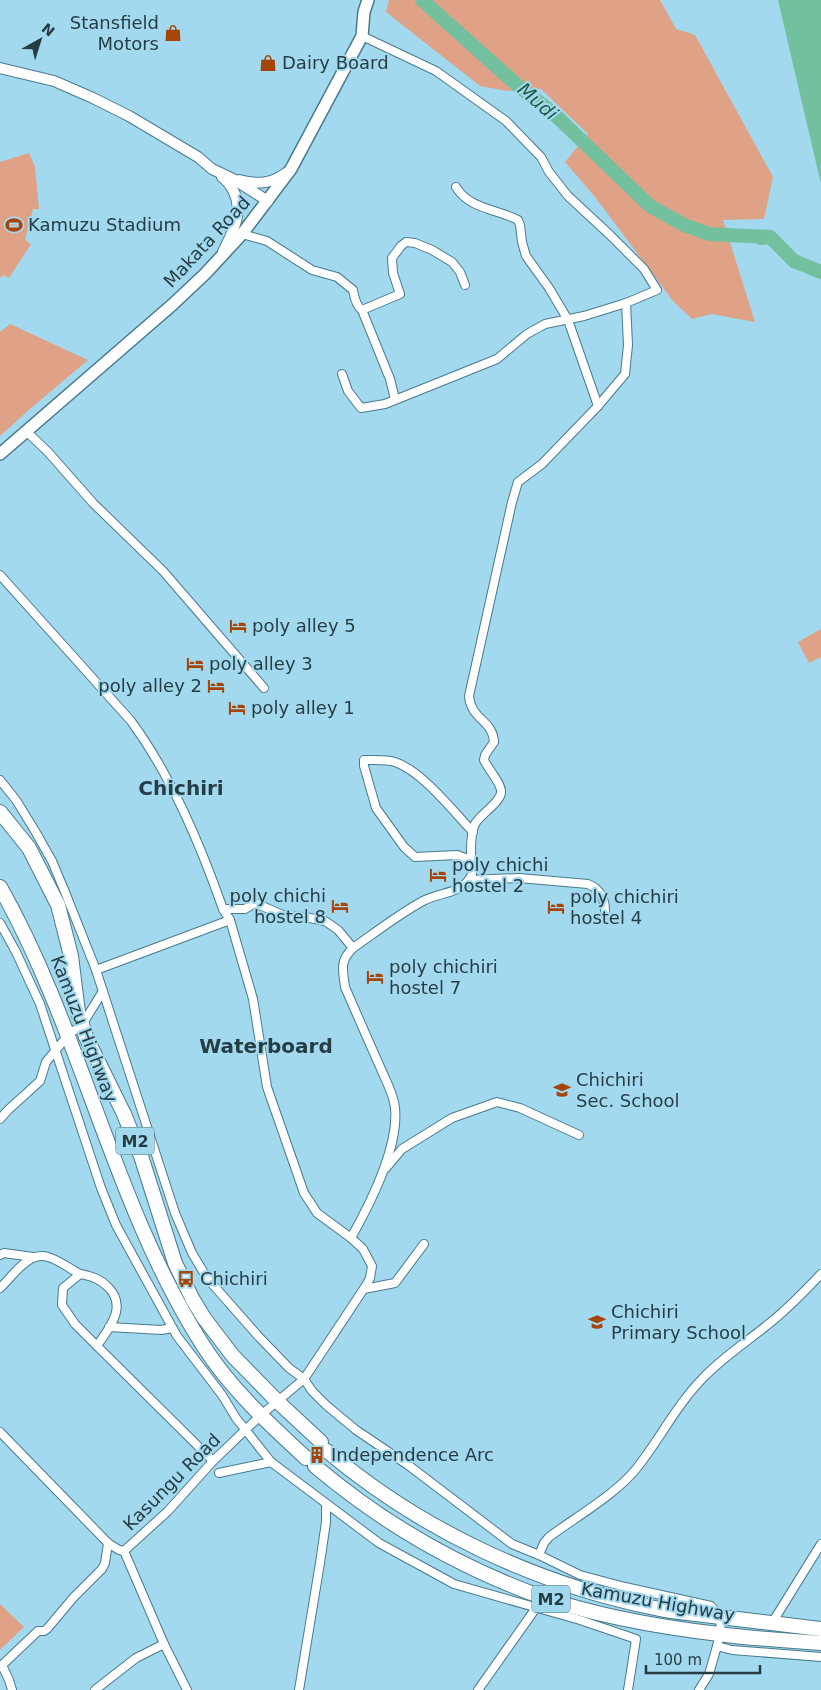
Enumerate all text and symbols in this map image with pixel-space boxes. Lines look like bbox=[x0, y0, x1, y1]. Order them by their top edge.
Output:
place label: Stansfield Motors bbox=[70, 12, 159, 54]
north arrow bbox=[15, 15, 65, 65]
text: N bbox=[39, 20, 58, 40]
shop icon: Stansfield Motors bbox=[163, 23, 183, 43]
place label: Dairy Board bbox=[282, 52, 389, 73]
shop icon: Dairy Board bbox=[258, 53, 278, 73]
water label: Mudi bbox=[514, 78, 563, 125]
street label: Makata Road bbox=[159, 192, 254, 291]
place label: Kamuzu Stadium bbox=[28, 214, 181, 235]
sports icon: Kamuzu Stadium bbox=[4, 215, 24, 235]
place label: poly alley 5 bbox=[252, 615, 356, 636]
hotel icon: poly alley 5 bbox=[228, 616, 248, 636]
place label: poly alley 3 bbox=[209, 653, 313, 674]
hotel icon: poly alley 3 bbox=[185, 654, 205, 674]
place label: poly alley 2 bbox=[98, 675, 202, 696]
hotel icon: poly alley 2 bbox=[206, 676, 226, 696]
place label: poly alley 1 bbox=[251, 697, 355, 718]
hotel icon: poly alley 1 bbox=[227, 698, 247, 718]
district label: Chichiri bbox=[138, 776, 224, 800]
place label: poly chichi hostel 2 bbox=[452, 854, 548, 896]
hotel icon: poly chichi hostel 2 bbox=[428, 865, 448, 885]
place label: poly chichi hostel 8 bbox=[230, 885, 326, 927]
place label: poly chichiri hostel 4 bbox=[570, 886, 679, 928]
hotel icon: poly chichi hostel 8 bbox=[330, 896, 350, 916]
hotel icon: poly chichiri hostel 4 bbox=[546, 897, 566, 917]
street label: Kamuzu Highway bbox=[47, 952, 122, 1106]
place label: poly chichiri hostel 7 bbox=[389, 956, 498, 998]
hotel icon: poly chichiri hostel 7 bbox=[365, 967, 385, 987]
district label: Waterboard bbox=[199, 1034, 333, 1058]
place label: Chichiri Sec. School bbox=[576, 1069, 680, 1111]
school or university icon: Chichiri Sec. School bbox=[552, 1080, 572, 1100]
road number: M2 bbox=[116, 1128, 154, 1154]
place label: Chichiri bbox=[200, 1268, 268, 1289]
bus stop icon: Chichiri bbox=[176, 1269, 196, 1289]
place label: Chichiri Primary School bbox=[611, 1301, 746, 1343]
school or university icon: Chichiri Primary School bbox=[587, 1312, 607, 1332]
street label: Kasungu Road bbox=[119, 1429, 224, 1534]
place label: Independence Arc bbox=[331, 1444, 494, 1465]
building icon: Independence Arc bbox=[307, 1445, 327, 1465]
street label: Kamuzu Highway bbox=[580, 1578, 737, 1625]
road number: M2 bbox=[532, 1586, 570, 1612]
scale bar bbox=[646, 1642, 760, 1674]
text: 100 m bbox=[654, 1651, 702, 1669]

